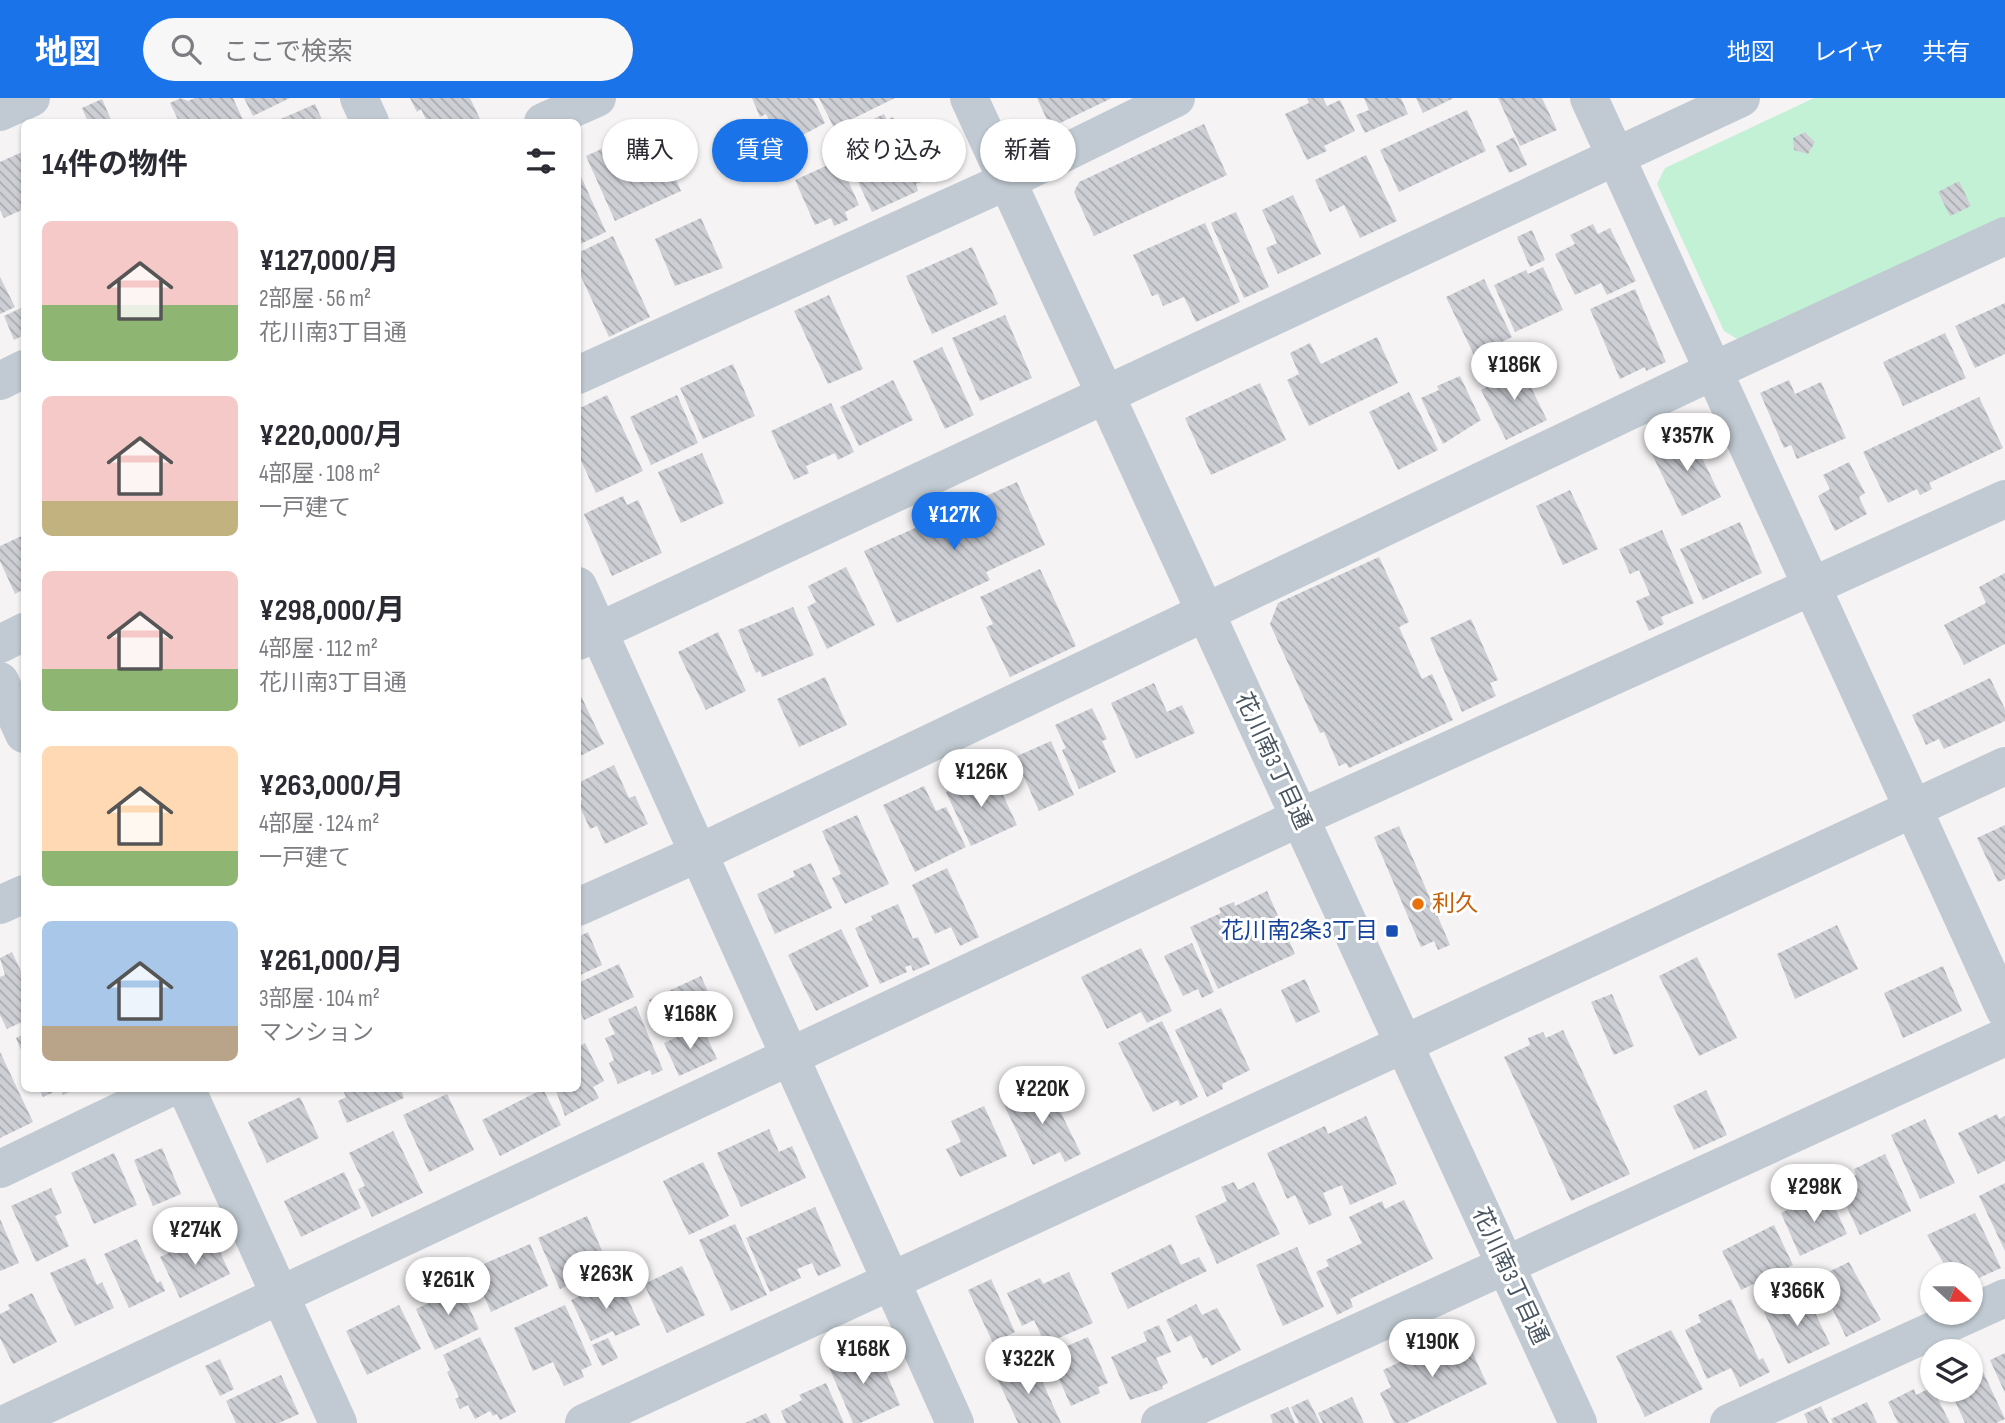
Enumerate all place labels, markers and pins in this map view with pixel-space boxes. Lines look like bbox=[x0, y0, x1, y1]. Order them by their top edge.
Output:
pin: ¥186K bbox=[1465, 342, 1563, 402]
pin: ¥357K bbox=[1638, 414, 1736, 473]
pin: ¥127K bbox=[905, 492, 1003, 552]
pin: ¥126K bbox=[932, 750, 1030, 809]
place label: 利久 bbox=[1432, 890, 1478, 918]
marker: 利久 bbox=[1410, 896, 1426, 912]
place label: 花川南2条3丁目 bbox=[1221, 917, 1378, 945]
marker: 花川南2条3丁目 bbox=[1384, 923, 1400, 939]
pin: ¥168K bbox=[641, 992, 739, 1051]
pin: ¥220K bbox=[993, 1066, 1091, 1126]
pin: ¥298K bbox=[1765, 1164, 1863, 1224]
pin: ¥274K bbox=[146, 1208, 244, 1267]
pin: ¥263K bbox=[557, 1252, 655, 1311]
pin: ¥261K bbox=[399, 1258, 497, 1317]
pin: ¥366K bbox=[1748, 1268, 1846, 1328]
pin: ¥190K bbox=[1383, 1320, 1481, 1379]
pin: ¥168K bbox=[814, 1326, 912, 1386]
pin: ¥322K bbox=[979, 1336, 1077, 1396]

